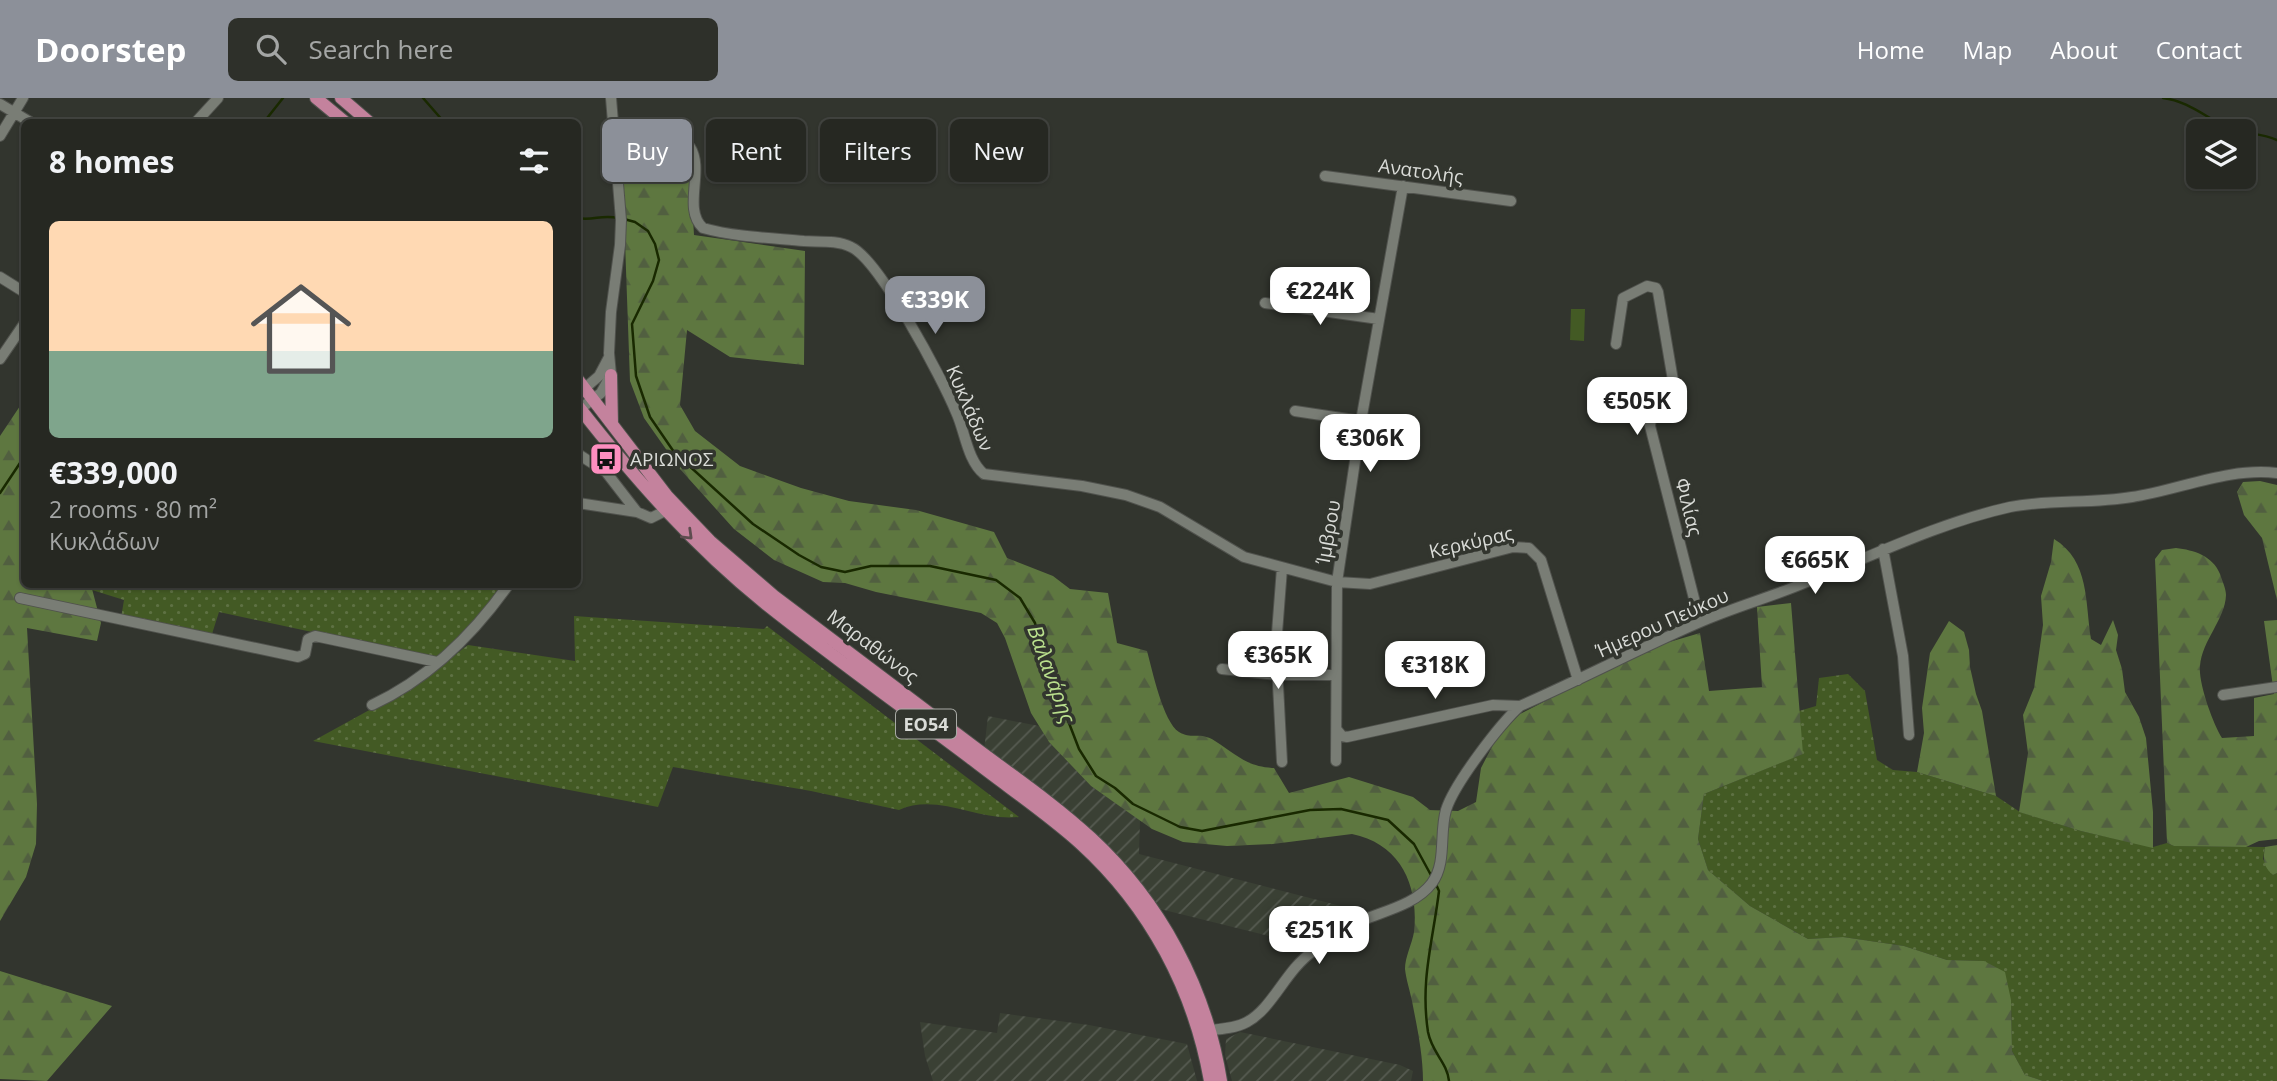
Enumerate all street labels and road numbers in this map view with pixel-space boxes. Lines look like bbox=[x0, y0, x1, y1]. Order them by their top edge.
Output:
street label: Ανατολής bbox=[1377, 152, 1465, 190]
street label: Κυκλάδων bbox=[940, 361, 1000, 455]
street label: Φιλίας bbox=[1669, 475, 1709, 539]
street label: Ίμβρου bbox=[1309, 498, 1346, 567]
street label: Κερκύρας bbox=[1426, 520, 1516, 564]
street label: Ήμερου Πεύκου bbox=[1590, 582, 1733, 664]
street label: Μαραθώνος bbox=[822, 603, 924, 689]
road number: ΕΟ54 bbox=[896, 710, 956, 738]

